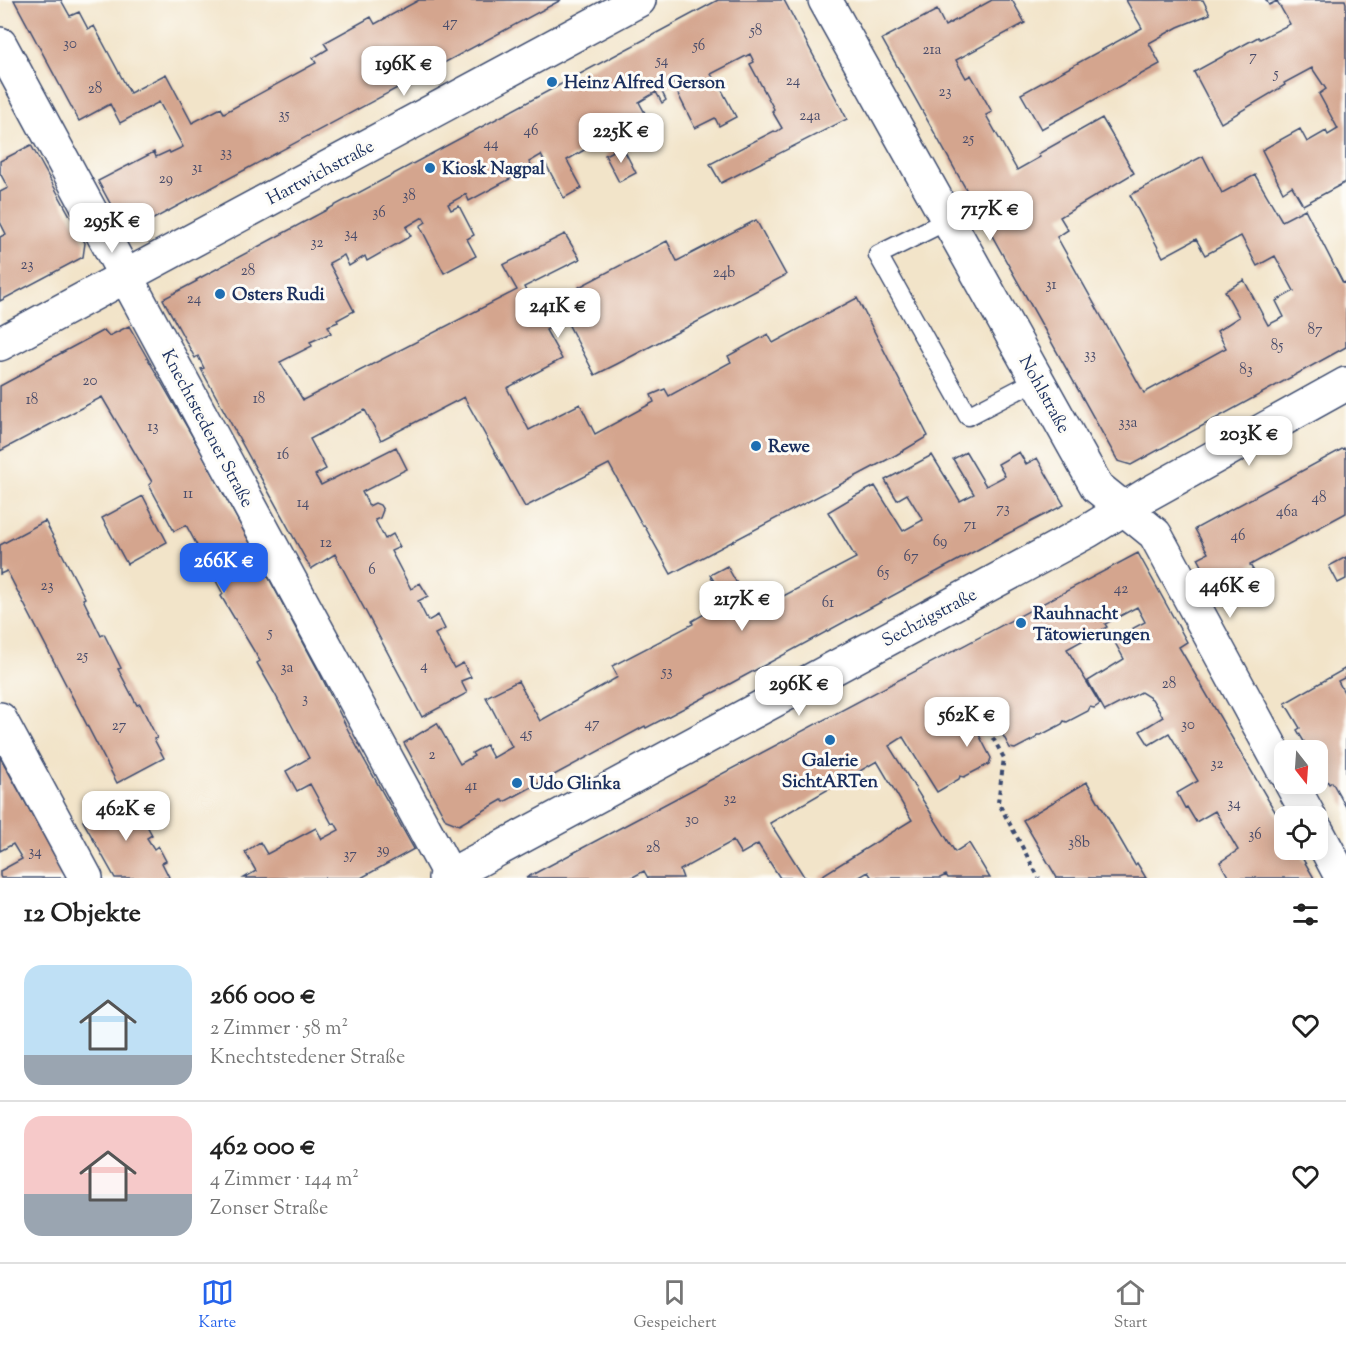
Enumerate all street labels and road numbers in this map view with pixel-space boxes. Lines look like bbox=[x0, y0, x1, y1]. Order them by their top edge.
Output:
street label: Hartwichstraße bbox=[263, 134, 379, 213]
street label: Knechtstedener Straße bbox=[154, 345, 259, 513]
street label: Nohlstraße bbox=[1011, 351, 1075, 439]
street label: Sechzigstraße bbox=[878, 583, 982, 655]

